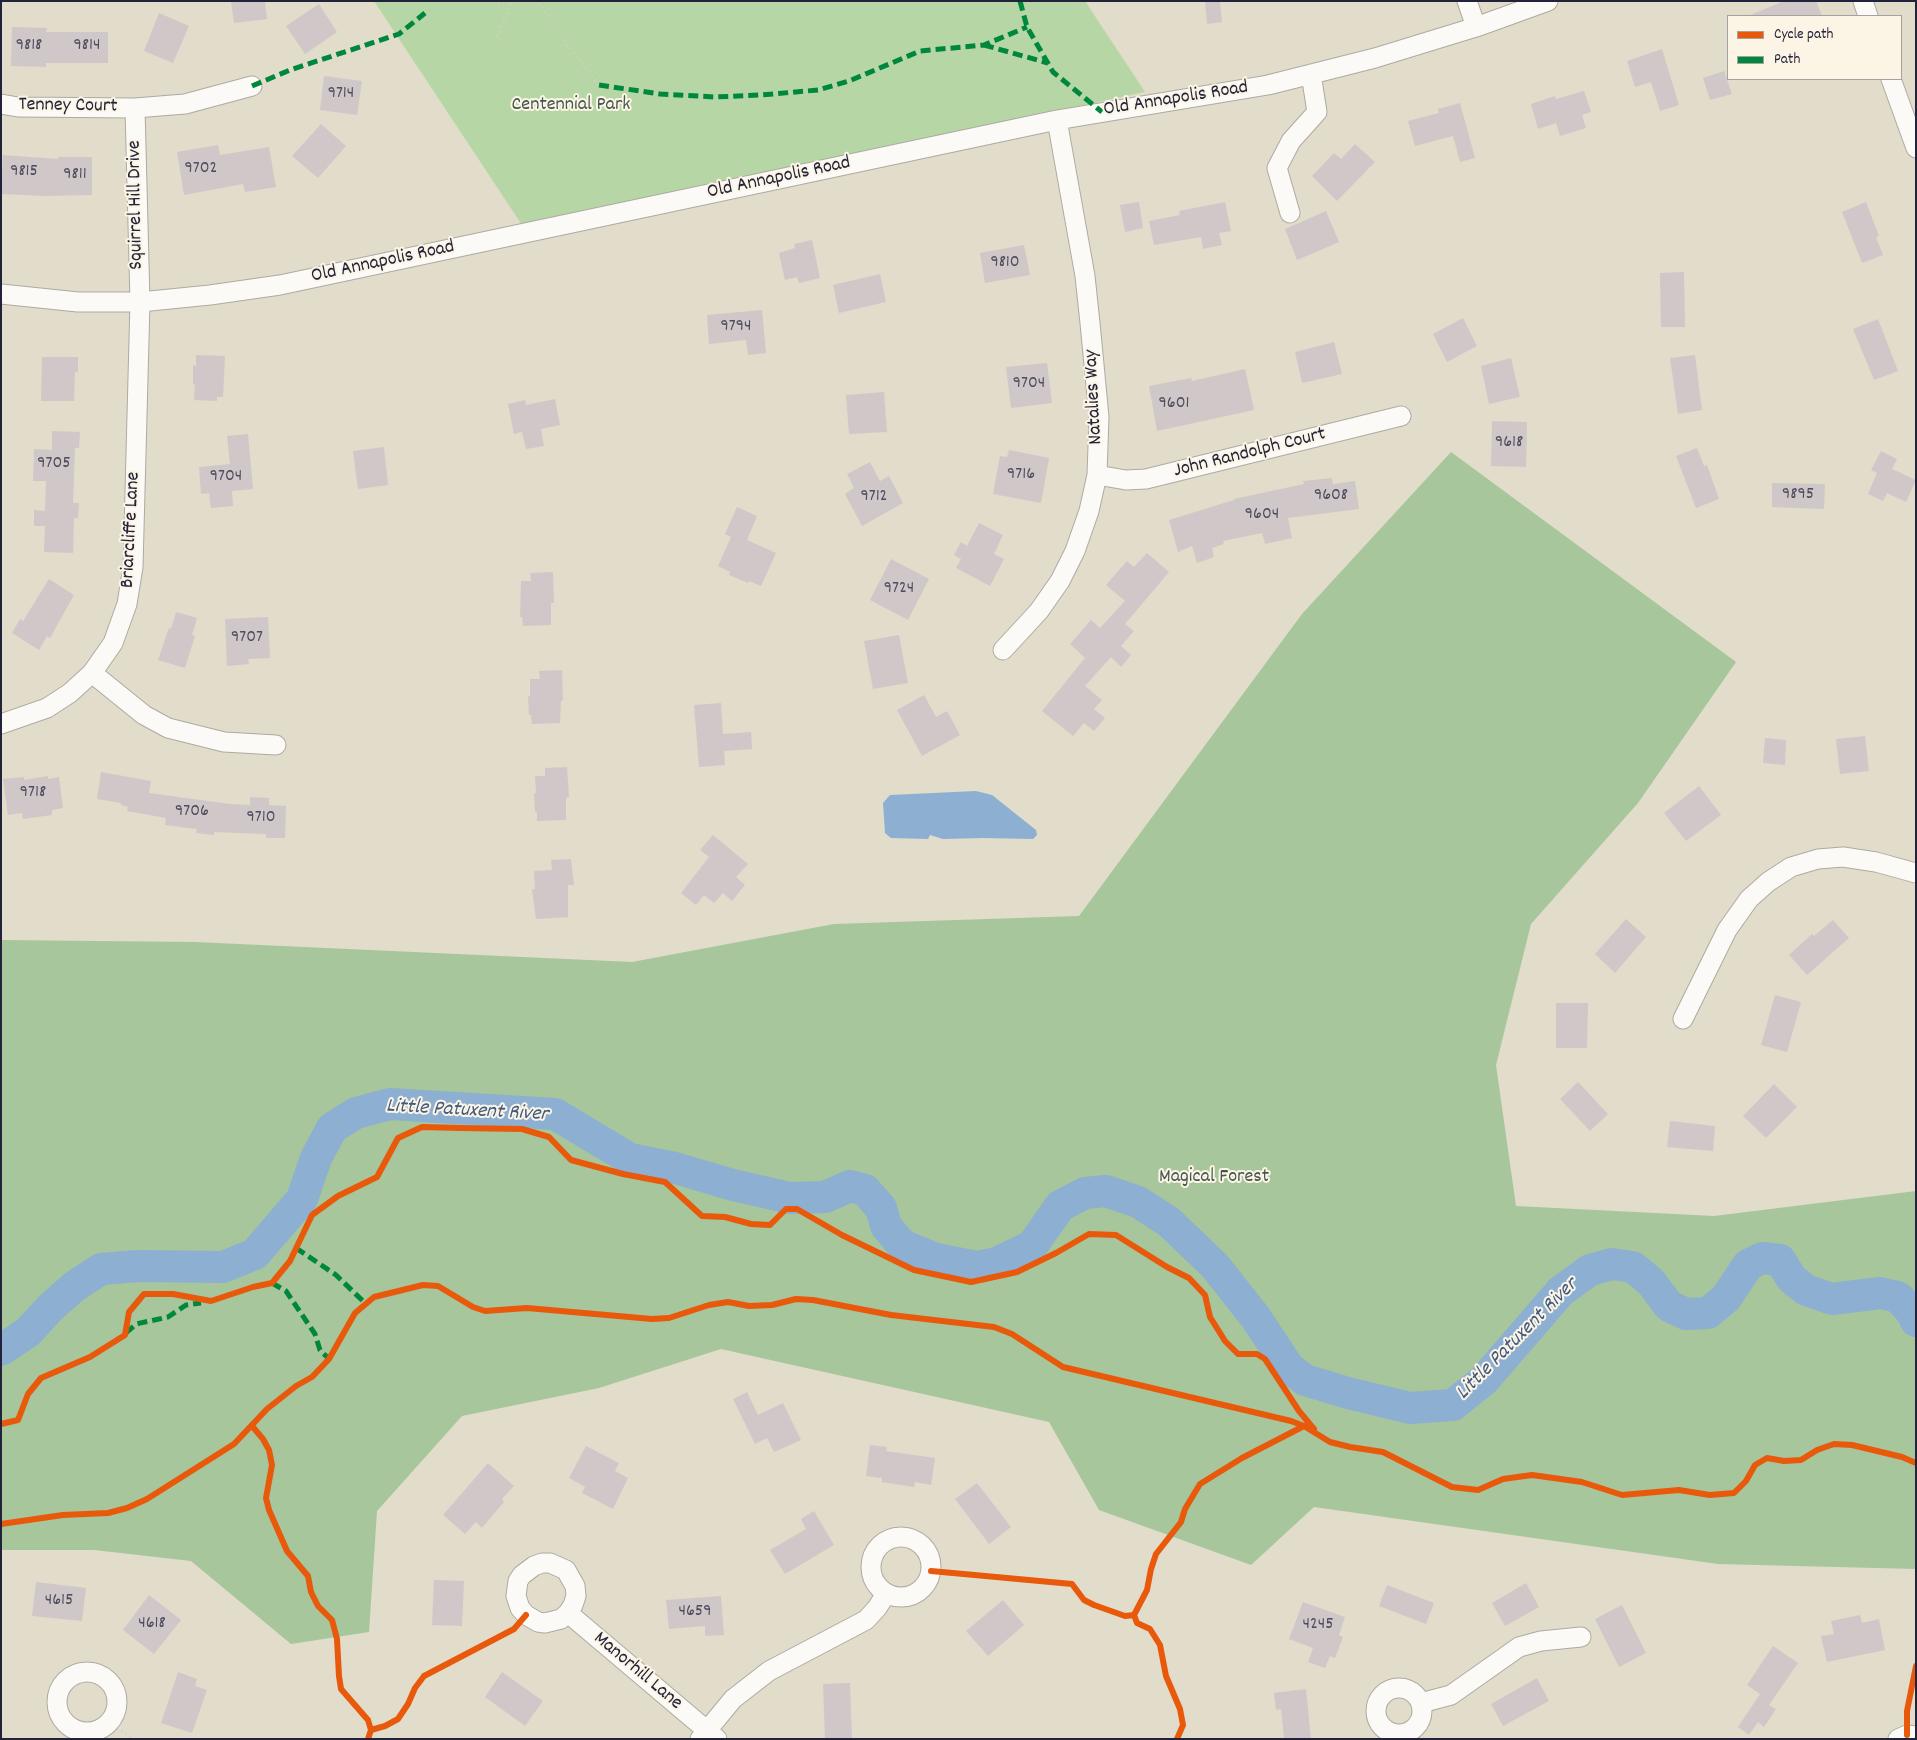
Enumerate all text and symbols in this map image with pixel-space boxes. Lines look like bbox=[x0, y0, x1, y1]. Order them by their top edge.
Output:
legend bbox=[1727, 15, 1902, 80]
text: Cycle path bbox=[1774, 24, 1833, 46]
house number: 9818 bbox=[16, 36, 42, 58]
house number: 9814 bbox=[74, 36, 100, 58]
text: Path bbox=[1774, 49, 1800, 71]
street label: Old Annapolis Road bbox=[1102, 77, 1250, 123]
house number: 9714 bbox=[328, 84, 354, 106]
street label: Tenney Court bbox=[18, 94, 118, 120]
park label: Centennial Park bbox=[511, 94, 631, 118]
street label: Squirrel Hill Drive bbox=[124, 140, 150, 270]
street label: Old Annapolis Road bbox=[705, 152, 853, 206]
house number: 9702 bbox=[185, 159, 217, 181]
house number: 9815 bbox=[10, 162, 38, 184]
house number: 9811 bbox=[63, 165, 87, 187]
street label: Old Annapolis Road bbox=[309, 236, 457, 290]
house number: 9810 bbox=[990, 253, 1020, 275]
house number: 9794 bbox=[721, 317, 751, 339]
street label: Natalies Way bbox=[1081, 349, 1109, 445]
house number: 9704 bbox=[1013, 374, 1045, 396]
house number: 9601 bbox=[1159, 394, 1189, 416]
street label: John Randolph Court bbox=[1172, 424, 1328, 484]
house number: 9618 bbox=[1495, 433, 1523, 455]
house number: 9705 bbox=[37, 454, 71, 476]
house number: 9716 bbox=[1007, 465, 1035, 487]
house number: 9704 bbox=[210, 467, 242, 489]
street label: Briarcliffe Lane bbox=[117, 471, 147, 589]
house number: 9895 bbox=[1782, 485, 1814, 507]
house number: 9608 bbox=[1314, 486, 1348, 508]
house number: 9712 bbox=[861, 487, 887, 509]
house number: 9604 bbox=[1245, 505, 1279, 527]
house number: 9724 bbox=[884, 579, 914, 601]
house number: 9707 bbox=[231, 628, 263, 650]
house number: 9718 bbox=[20, 783, 46, 805]
house number: 9706 bbox=[175, 802, 209, 824]
house number: 9710 bbox=[247, 808, 275, 830]
water label: Little Patuxent River bbox=[385, 1095, 549, 1129]
park label: Magical Forest bbox=[1159, 1166, 1269, 1190]
water label: Little Patuxent River bbox=[1452, 1274, 1584, 1406]
house number: 4615 bbox=[45, 1591, 73, 1613]
house number: 4659 bbox=[679, 1602, 711, 1624]
house number: 4618 bbox=[138, 1614, 166, 1636]
house number: 4245 bbox=[1302, 1615, 1334, 1637]
street label: Manorhill Lane bbox=[587, 1628, 687, 1716]

